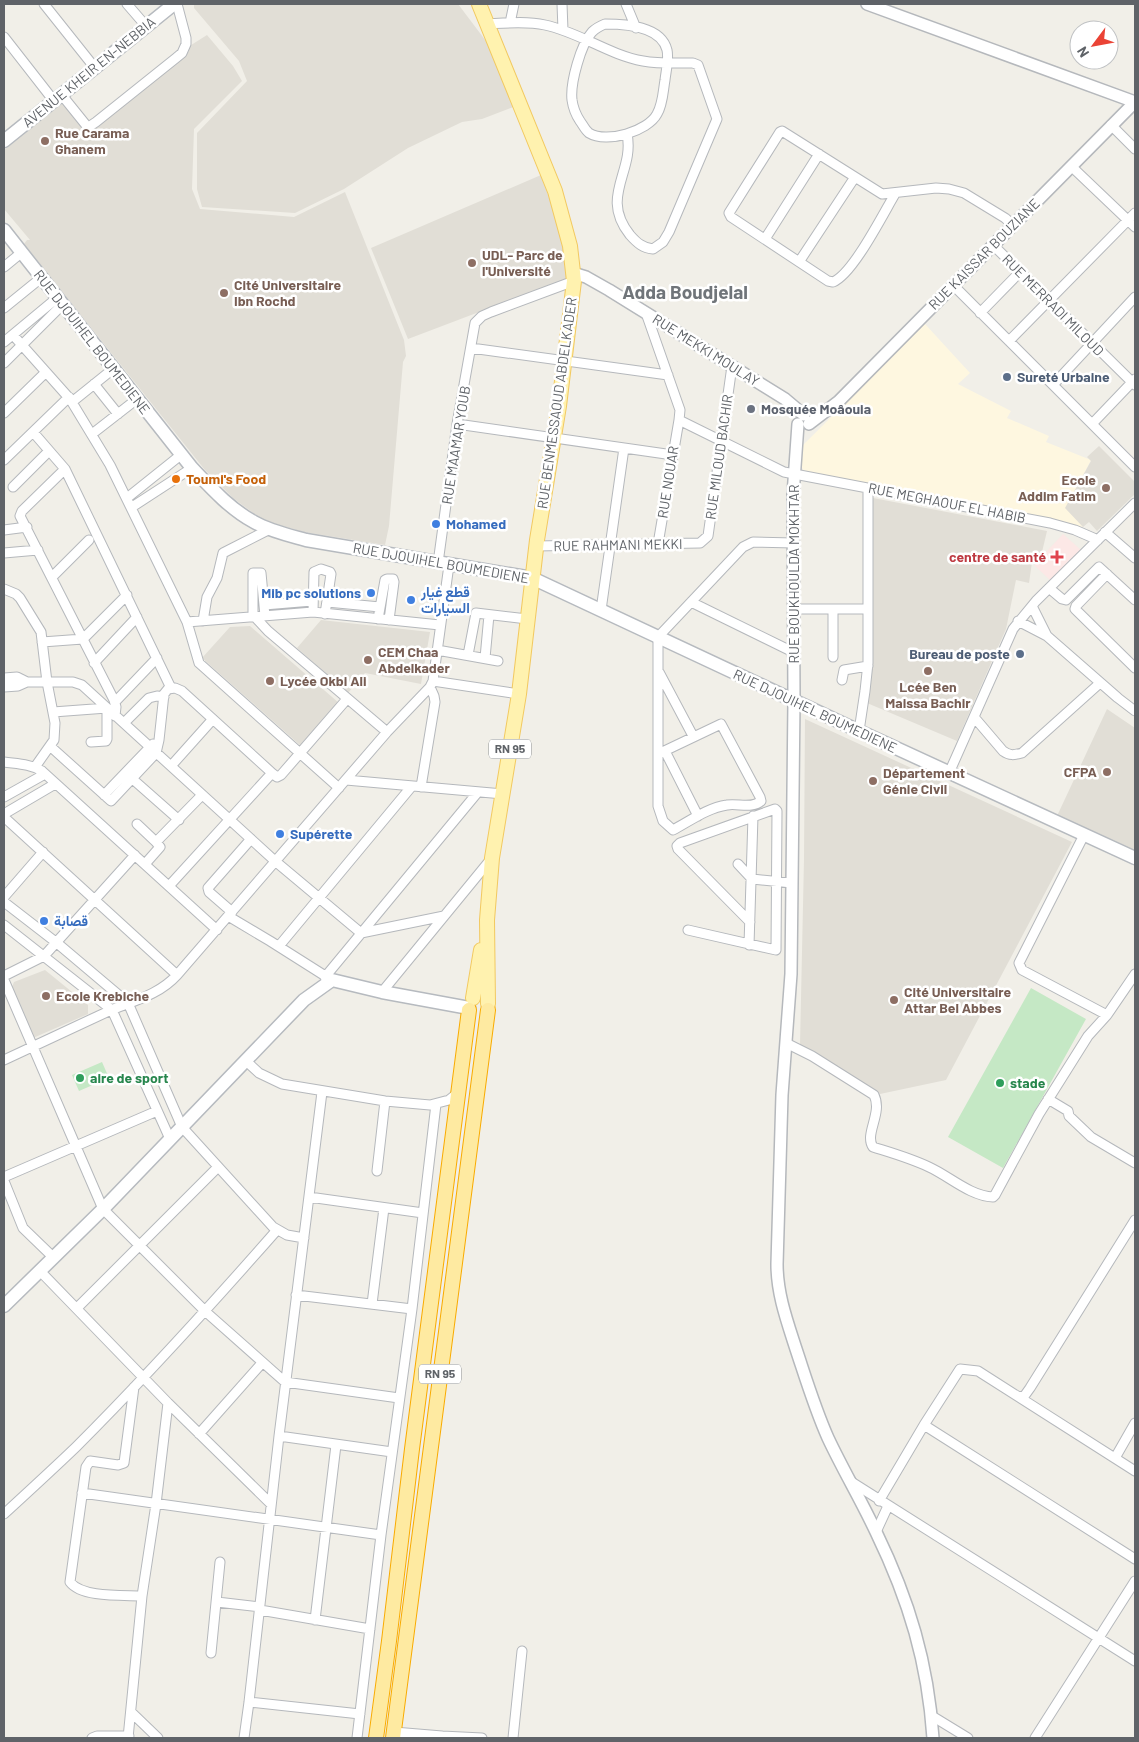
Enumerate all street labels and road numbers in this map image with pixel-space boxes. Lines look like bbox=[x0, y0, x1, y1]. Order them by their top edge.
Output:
street label: AVENUE KHEIR EN-NEBBIA bbox=[19, 12, 159, 131]
street label: RUE KAISSAR BOUZIANE bbox=[925, 195, 1043, 313]
street label: RUE MERRADI MILOUD bbox=[999, 250, 1108, 359]
street label: RUE DJOUIHEL BOUMEDIENE bbox=[31, 266, 154, 417]
street label: RUE BENMESSAOUD ABDELKADER bbox=[533, 296, 580, 510]
street label: RUE MEKKI MOULAY bbox=[650, 310, 763, 389]
street label: RUE MAAMAR YOUB bbox=[438, 384, 473, 505]
street label: RUE MILOUD BACHIR bbox=[701, 393, 736, 521]
street label: RUE NOUAR bbox=[653, 444, 682, 519]
street label: RUE MEGHAOUF EL HABIB bbox=[867, 479, 1027, 526]
street label: RUE BOUKHOULDA MOKHTAR bbox=[785, 484, 802, 664]
street label: RUE RAHMANI MEKKI bbox=[553, 535, 683, 554]
street label: RUE DJOUIHEL BOUMEDIENE bbox=[352, 539, 531, 586]
street label: RUE DJOUIHEL BOUMEDIENE bbox=[731, 665, 900, 756]
road number: RN 95 bbox=[489, 740, 531, 759]
road number: RN 95 bbox=[419, 1365, 461, 1384]

